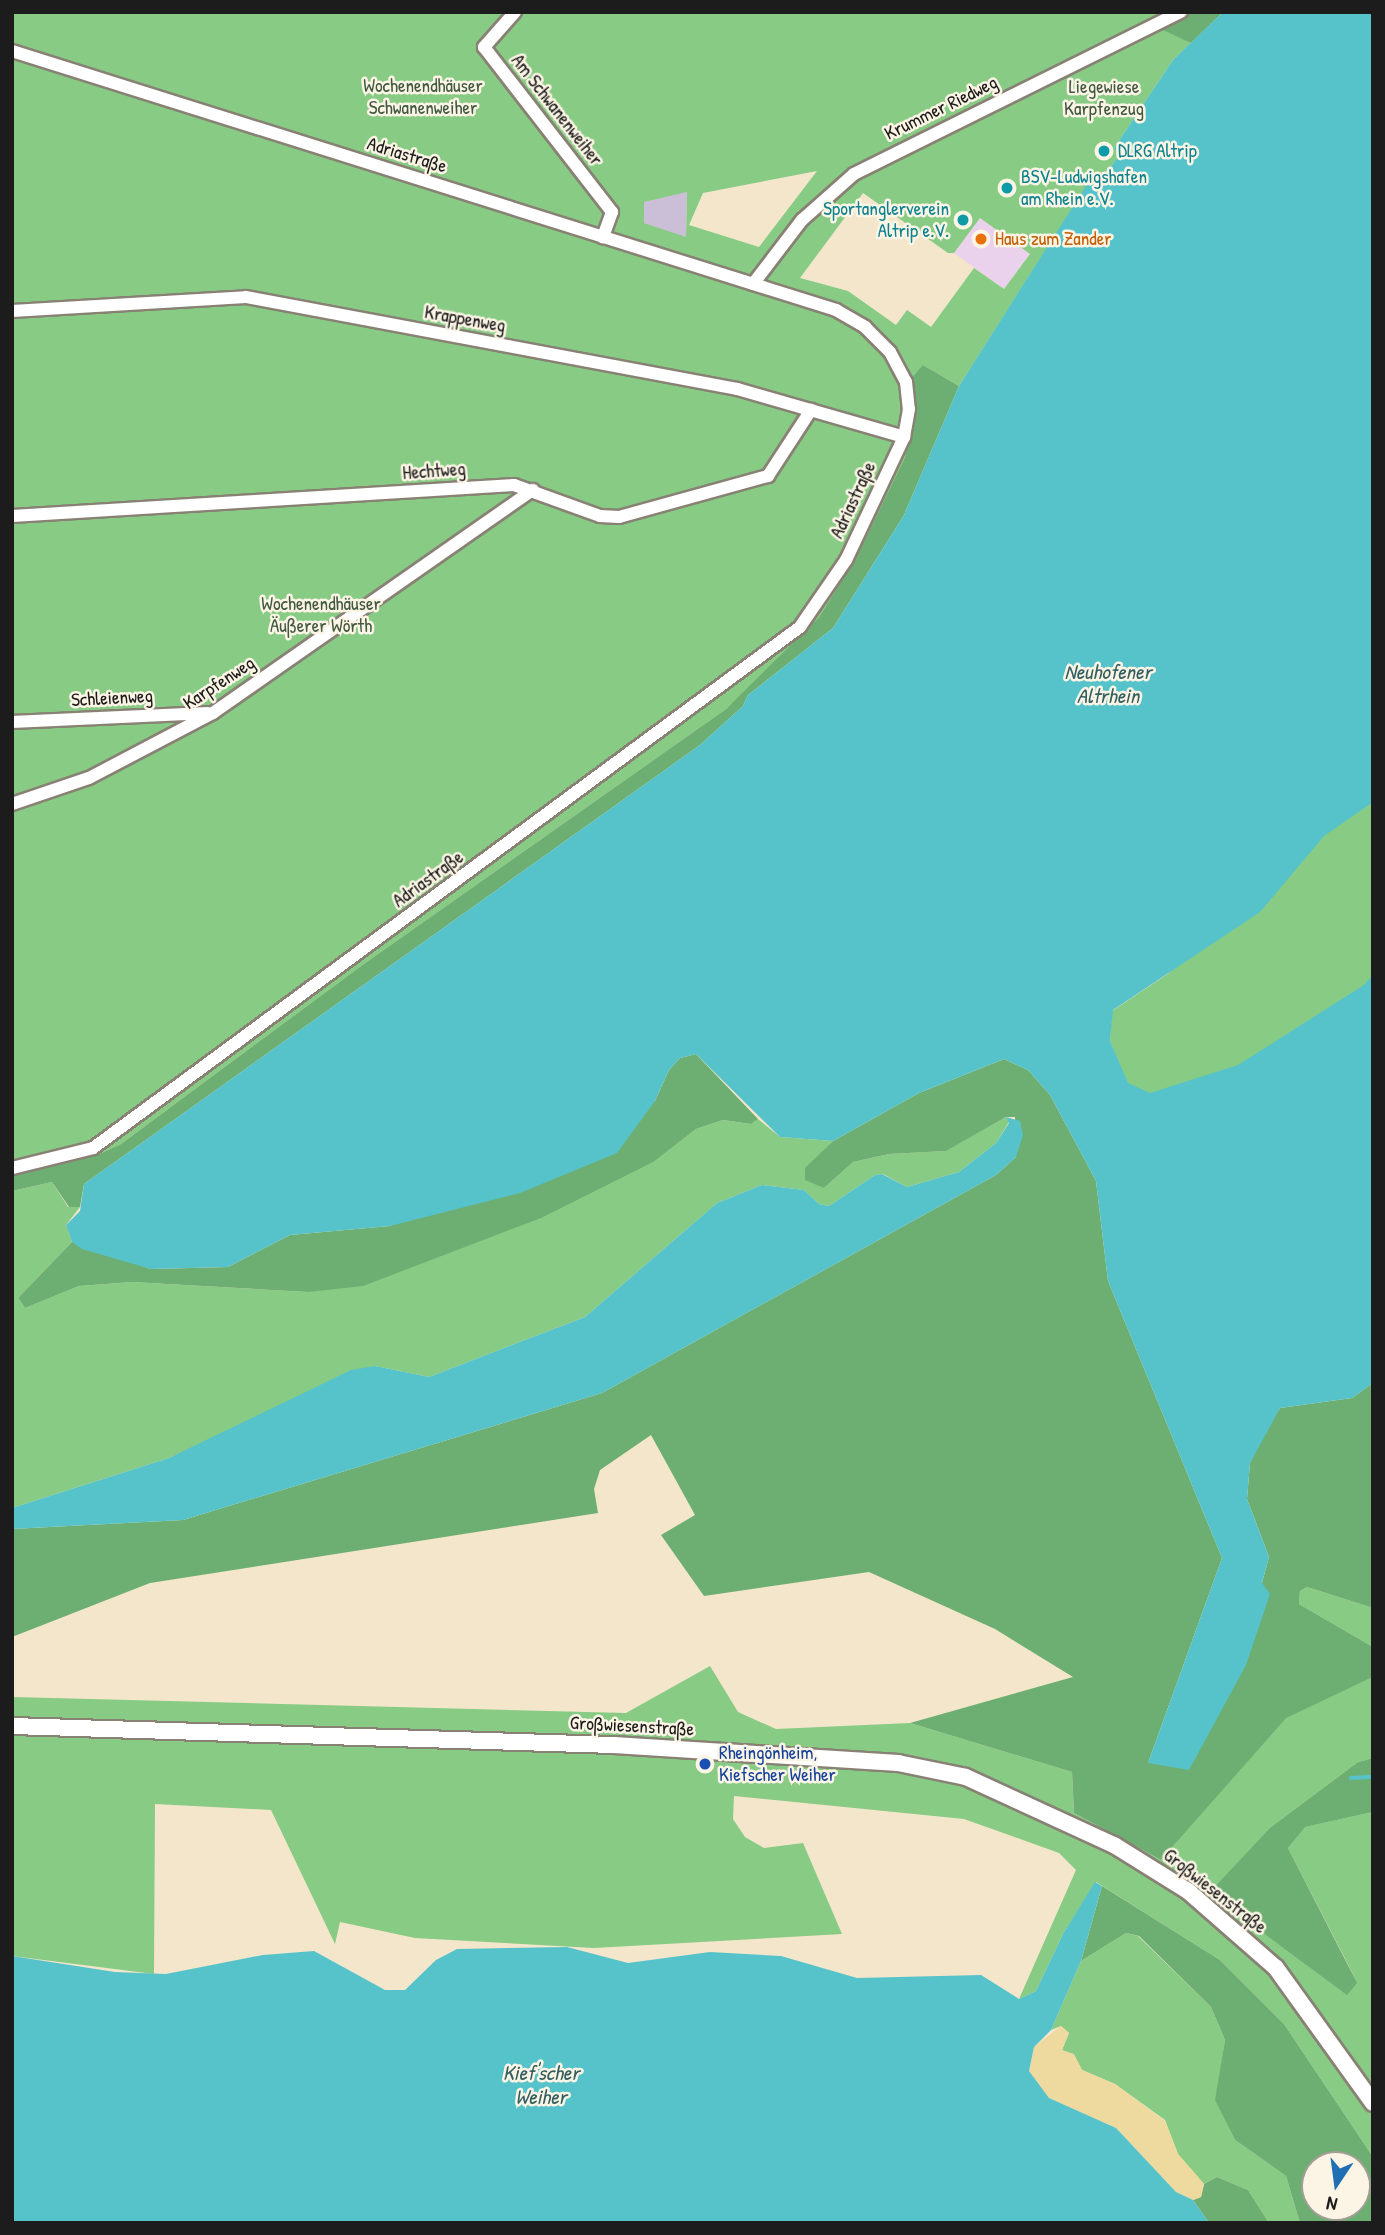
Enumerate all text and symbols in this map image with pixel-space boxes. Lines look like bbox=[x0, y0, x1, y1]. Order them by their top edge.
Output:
street label: Am Schwanenweiher bbox=[506, 50, 608, 170]
street label: Krummer Riedweg bbox=[881, 71, 1001, 145]
park label: Wochenendhäuser Schwanenweiher bbox=[363, 75, 483, 119]
park label: Liegewiese Karpfenzug bbox=[1064, 76, 1144, 120]
street label: Adriastraße bbox=[364, 132, 450, 178]
place label: DLRG Altrip bbox=[1118, 140, 1197, 162]
marker: DLRG Altrip bbox=[1096, 143, 1112, 159]
place label: BSV-Ludwigshafen am Rhein e.V. bbox=[1021, 166, 1147, 210]
marker: BSV-Ludwigshafen am Rhein e.V. bbox=[999, 180, 1015, 196]
place label: Sportanglerverein Altrip e.V. bbox=[823, 198, 949, 242]
marker: Sportanglerverein Altrip e.V. bbox=[955, 212, 971, 228]
place label: Haus zum Zander bbox=[995, 228, 1112, 250]
marker: Haus zum Zander bbox=[973, 231, 989, 247]
street label: Krappenweg bbox=[423, 301, 507, 337]
street label: Hechtweg bbox=[402, 457, 466, 485]
street label: Adriastraße bbox=[825, 458, 881, 542]
park label: Wochenendhäuser Äußerer Wörth bbox=[261, 593, 381, 637]
street label: Karpfenweg bbox=[179, 651, 259, 715]
water label: Neuhofener Altrhein bbox=[1064, 659, 1152, 709]
street label: Schleienweg bbox=[71, 684, 153, 712]
street label: Adriastraße bbox=[388, 846, 468, 912]
street label: Großwiesenstraße bbox=[569, 1711, 695, 1741]
place label: Rheingönheim, Kiefscher Weiher bbox=[719, 1742, 836, 1786]
marker: Rheingönheim, Kiefscher Weiher bbox=[697, 1756, 713, 1772]
street label: Großwiesenstraße bbox=[1159, 1844, 1271, 1938]
water label: Kief'scher Weiher bbox=[503, 2060, 579, 2110]
north arrow bbox=[1301, 2151, 1371, 2221]
text: N bbox=[1324, 2191, 1340, 2218]

